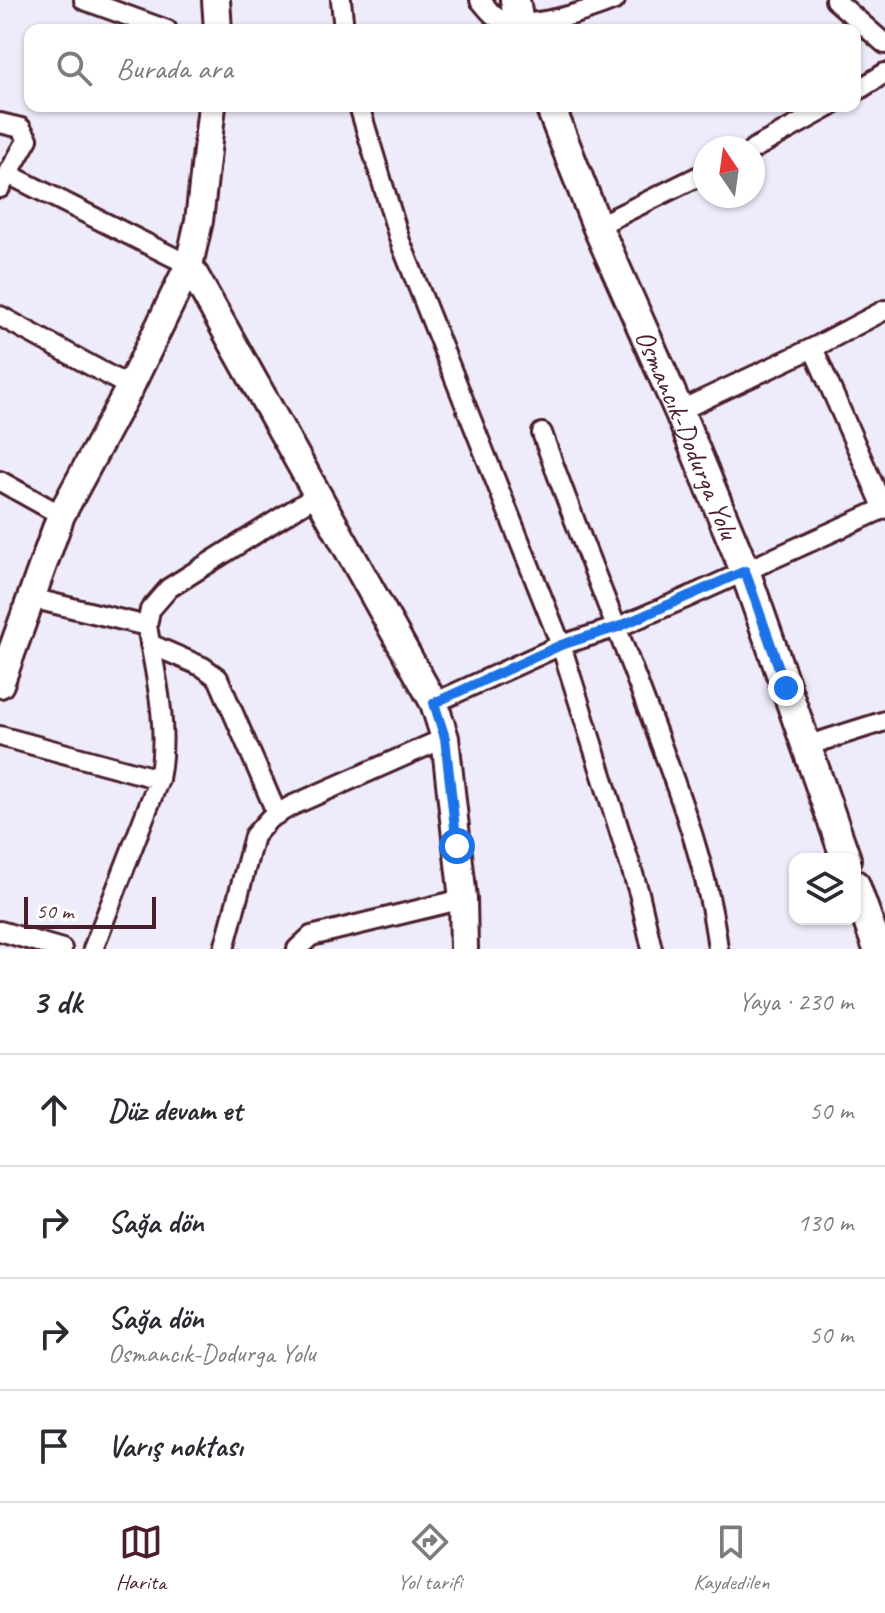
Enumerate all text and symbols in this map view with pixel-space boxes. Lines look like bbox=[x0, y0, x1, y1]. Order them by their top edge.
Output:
search box bbox=[24, 24, 861, 112]
icon: search bbox=[52, 46, 96, 90]
text: Burada ara bbox=[116, 49, 233, 87]
north arrow bbox=[693, 136, 765, 208]
street label: Osmancık-Dodurga Yolu bbox=[627, 324, 747, 546]
route end bbox=[768, 670, 804, 706]
route start bbox=[439, 828, 475, 864]
map controls bbox=[789, 853, 861, 925]
button: layers bbox=[789, 853, 861, 925]
scale bar bbox=[24, 893, 156, 929]
text: 50 m bbox=[36, 897, 73, 925]
text: 3 dk bbox=[32, 980, 82, 1023]
text: Yaya · 230 m bbox=[738, 985, 853, 1018]
icon: ahead bbox=[32, 1088, 76, 1132]
text: Düz devam et bbox=[108, 1091, 242, 1129]
text: 50 m bbox=[809, 1094, 853, 1127]
icon: right bbox=[32, 1200, 76, 1244]
text: Sağa dön bbox=[108, 1203, 204, 1241]
text: 130 m bbox=[797, 1206, 853, 1239]
text: Sağa dön bbox=[108, 1299, 204, 1337]
icon: right bbox=[32, 1312, 76, 1356]
text: 50 m bbox=[809, 1318, 853, 1351]
text: Osmancık-Dodurga Yolu bbox=[108, 1337, 316, 1370]
icon: arrive bbox=[32, 1424, 76, 1468]
text: Varış noktası bbox=[108, 1427, 243, 1465]
tab: Harita bbox=[116, 1520, 166, 1596]
tab: Yol tarifi bbox=[397, 1520, 462, 1596]
tab: Kaydedilen bbox=[693, 1520, 769, 1596]

